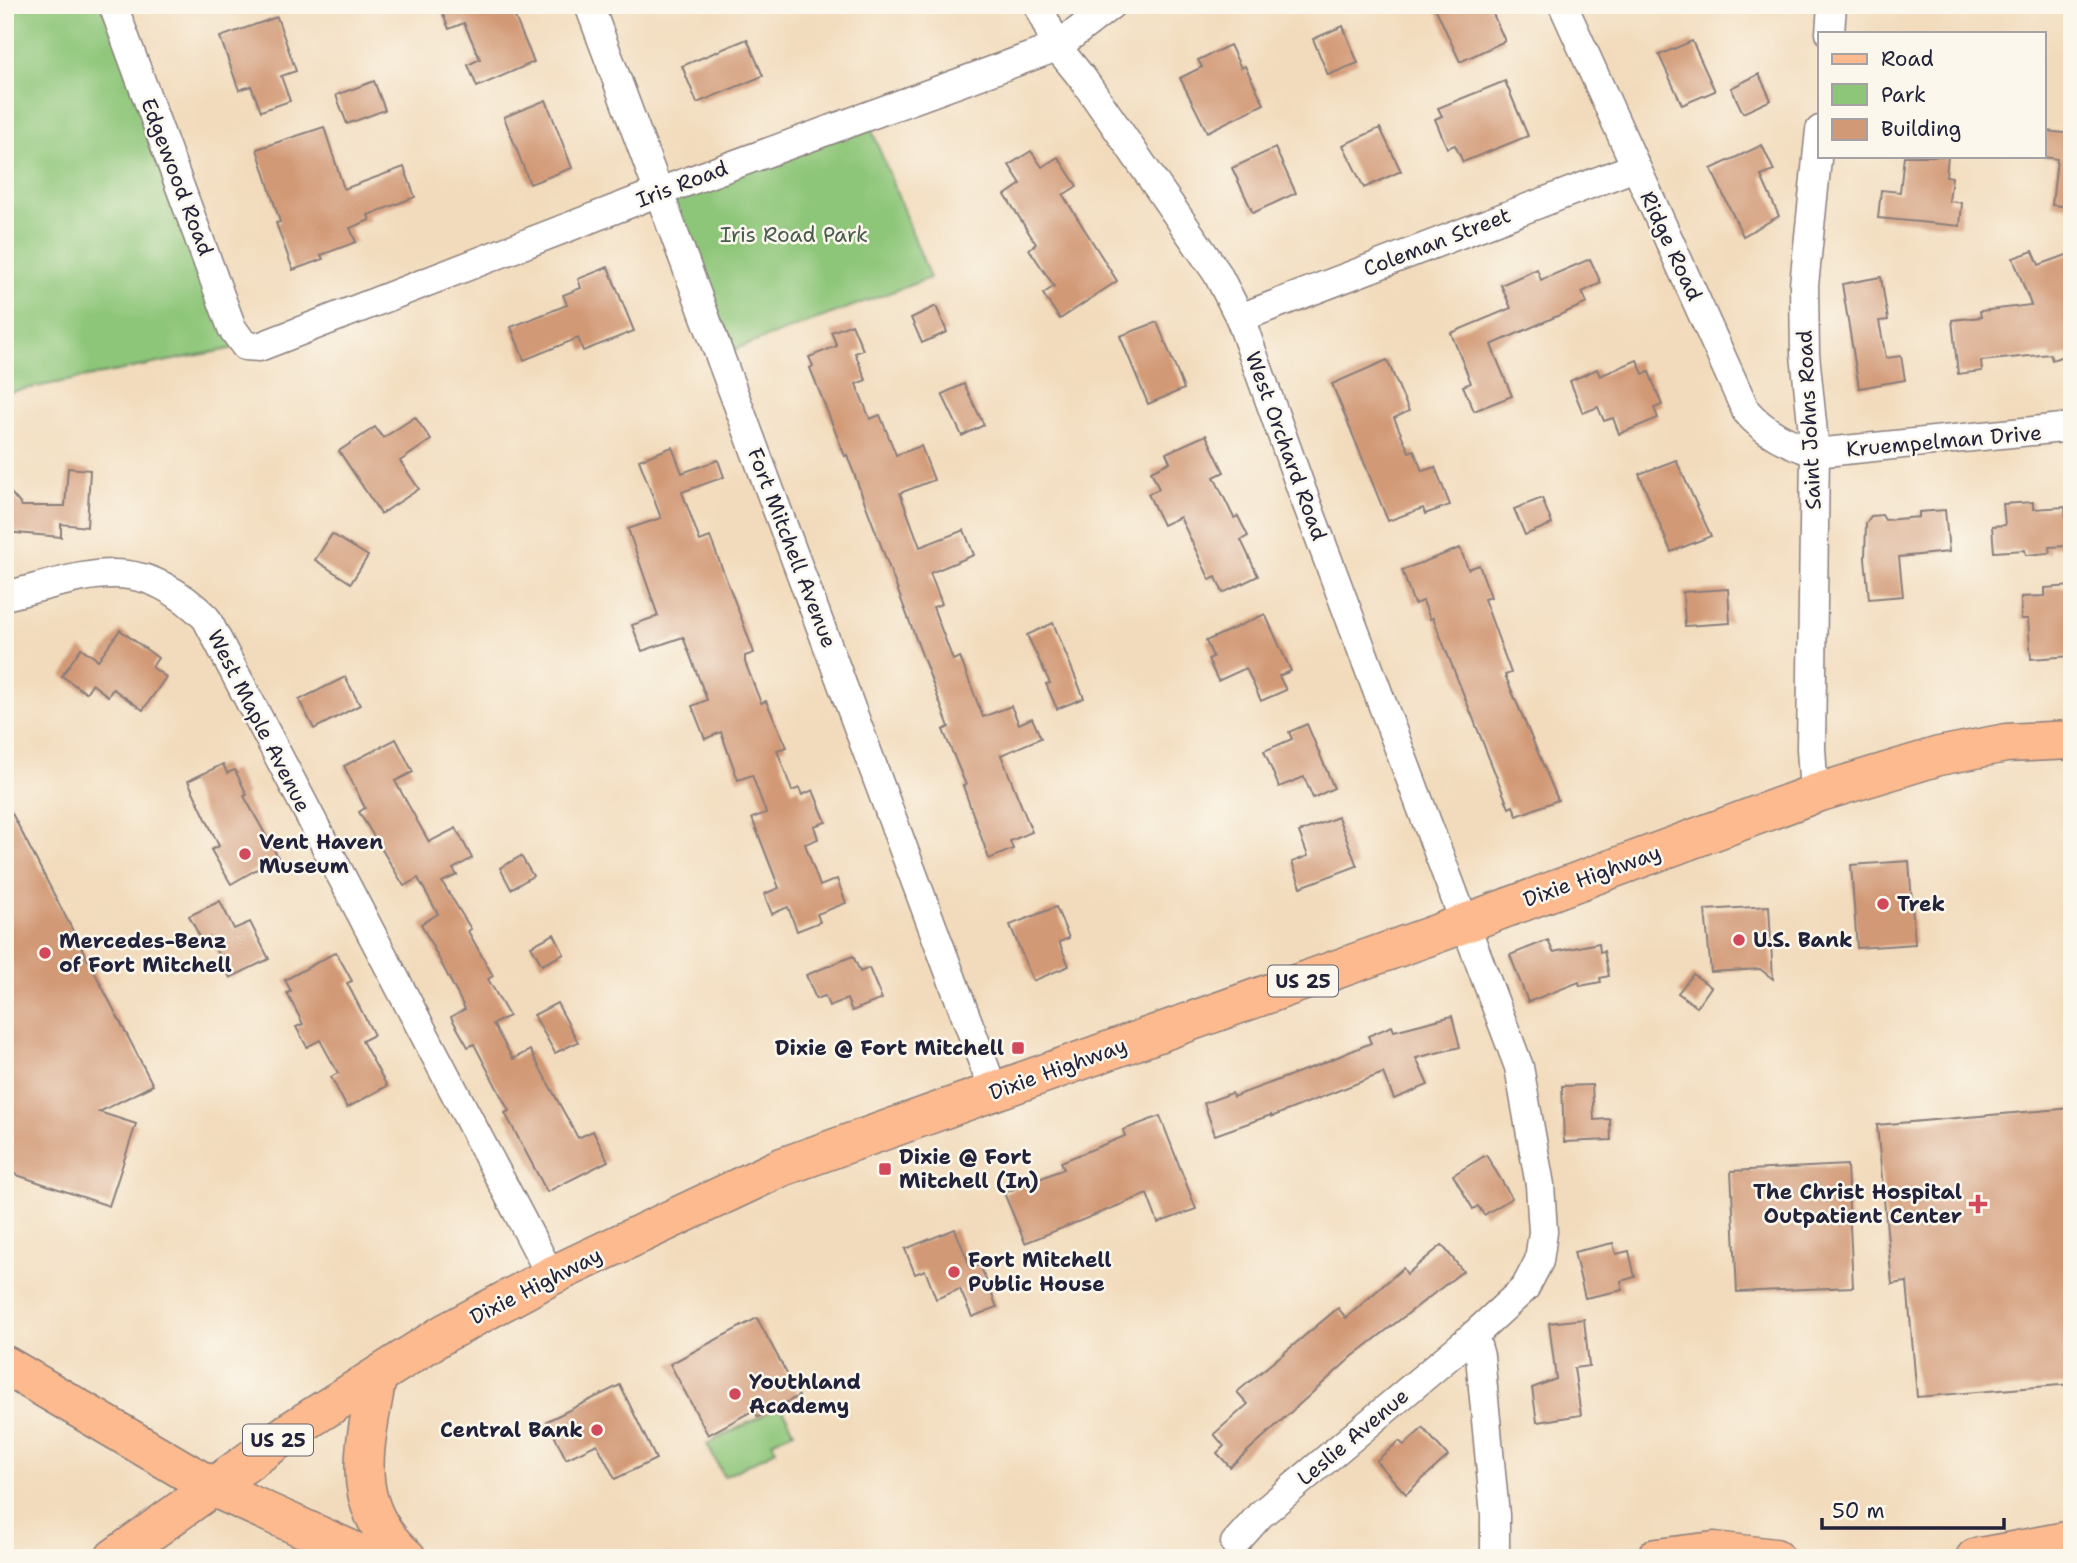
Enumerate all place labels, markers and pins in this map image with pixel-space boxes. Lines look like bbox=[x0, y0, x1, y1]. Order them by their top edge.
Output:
place label: Vent Haven Museum bbox=[259, 828, 383, 880]
marker: Vent Haven Museum bbox=[237, 846, 253, 862]
place label: Trek bbox=[1897, 890, 1945, 918]
marker: Trek bbox=[1875, 896, 1891, 912]
place label: U.S. Bank bbox=[1753, 926, 1853, 954]
place label: Mercedes-Benz of Fort Mitchell bbox=[59, 927, 232, 979]
marker: U.S. Bank bbox=[1731, 932, 1747, 948]
marker: Mercedes-Benz of Fort Mitchell bbox=[37, 945, 53, 961]
place label: Dixie @ Fort Mitchell bbox=[775, 1034, 1004, 1062]
marker: Dixie @ Fort Mitchell bbox=[1010, 1040, 1026, 1056]
place label: Dixie @ Fort Mitchell (In) bbox=[899, 1143, 1039, 1195]
marker: Dixie @ Fort Mitchell (In) bbox=[877, 1161, 893, 1177]
place label: The Christ Hospital Outpatient Center bbox=[1753, 1178, 1962, 1230]
marker: The Christ Hospital Outpatient Center bbox=[1968, 1194, 1988, 1214]
place label: Fort Mitchell Public House bbox=[968, 1246, 1112, 1298]
marker: Fort Mitchell Public House bbox=[946, 1264, 962, 1280]
place label: Youthland Academy bbox=[749, 1368, 861, 1420]
marker: Youthland Academy bbox=[727, 1386, 743, 1402]
place label: Central Bank bbox=[440, 1416, 583, 1444]
marker: Central Bank bbox=[589, 1422, 605, 1438]

